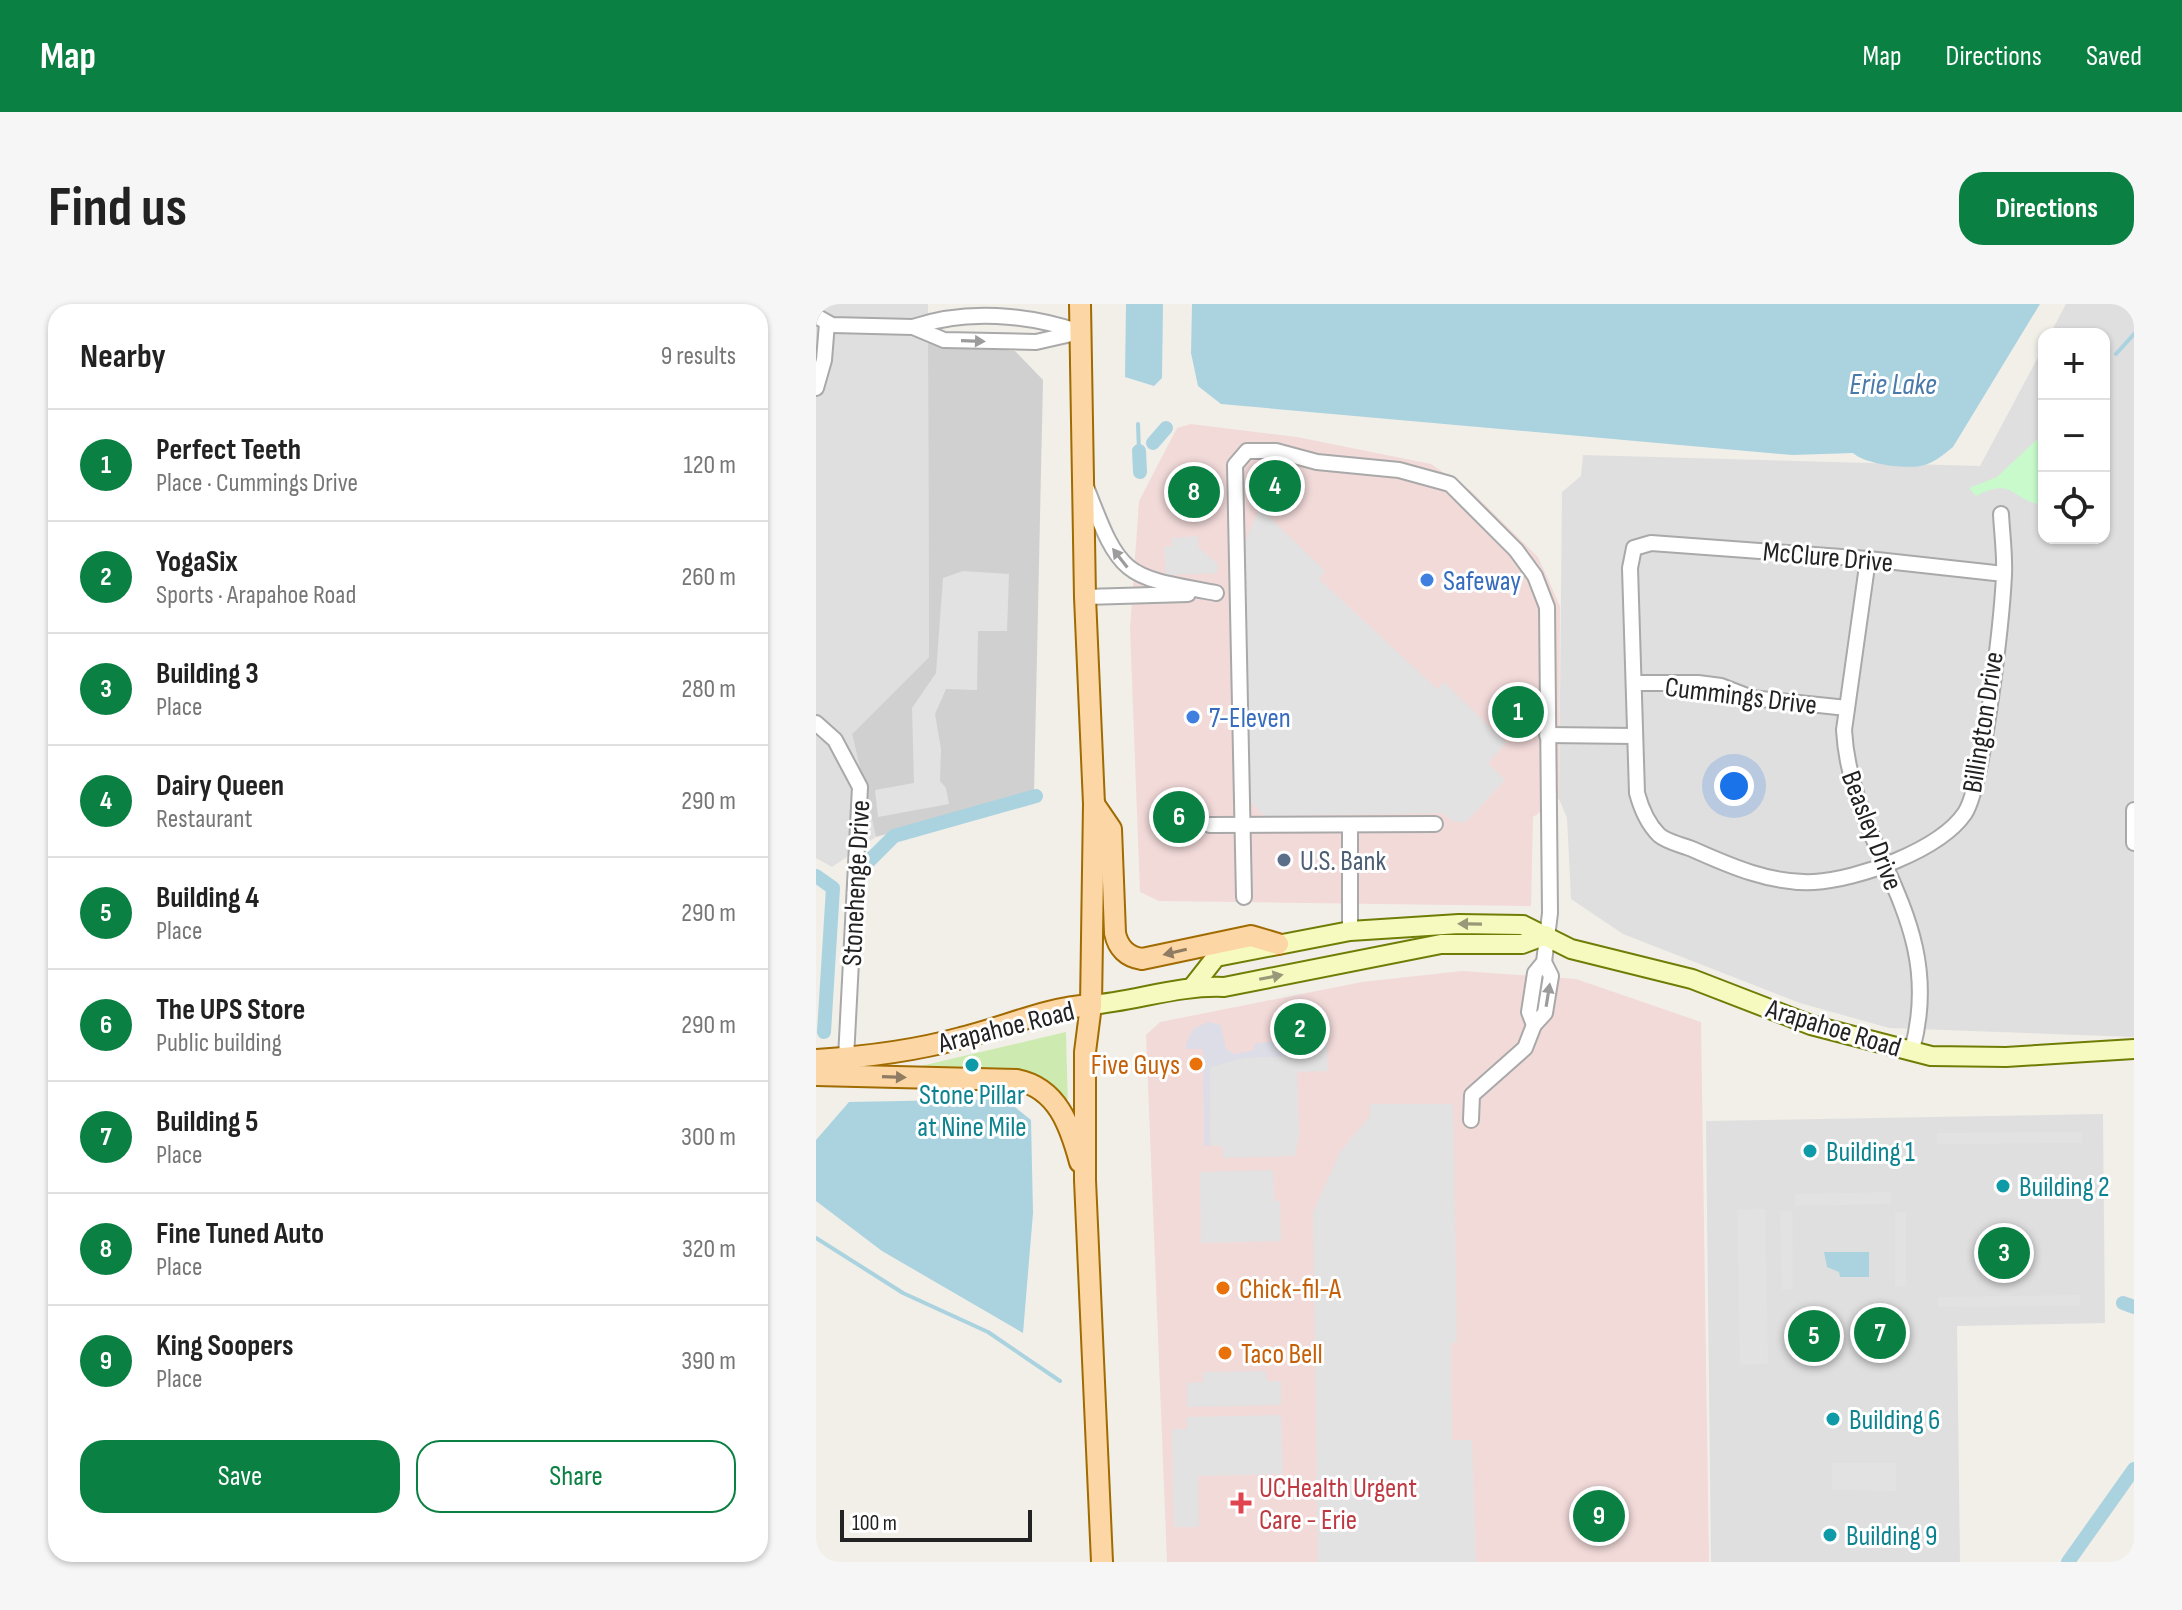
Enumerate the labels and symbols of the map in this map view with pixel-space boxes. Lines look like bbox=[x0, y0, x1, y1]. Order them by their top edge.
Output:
one-way arrow bbox=[961, 334, 986, 347]
water label: Erie Lake bbox=[1849, 367, 1937, 403]
pin: 4 bbox=[1249, 456, 1301, 516]
pin: 8 bbox=[1168, 462, 1220, 522]
street label: McClure Drive bbox=[1761, 535, 1894, 580]
one-way arrow bbox=[1113, 548, 1129, 568]
place label: Safeway bbox=[1443, 565, 1521, 598]
marker: Safeway bbox=[1418, 571, 1436, 589]
street label: Billington Drive bbox=[1956, 649, 2011, 795]
street label: Cummings Drive bbox=[1663, 671, 1819, 722]
pin: 1 bbox=[1492, 682, 1544, 742]
place label: 7-Eleven bbox=[1209, 702, 1291, 735]
marker: 7-Eleven bbox=[1184, 708, 1202, 726]
your location bbox=[1714, 766, 1754, 806]
street label: Beasley Drive bbox=[1834, 766, 1909, 895]
pin: 6 bbox=[1153, 787, 1205, 847]
street label: Stonehenge Drive bbox=[836, 799, 877, 967]
place label: U.S. Bank bbox=[1300, 845, 1386, 878]
marker: U.S. Bank bbox=[1275, 851, 1293, 869]
one-way arrow bbox=[1457, 918, 1482, 930]
one-way arrow bbox=[1162, 946, 1187, 959]
one-way arrow bbox=[1259, 970, 1284, 983]
one-way arrow bbox=[1542, 982, 1555, 1007]
street label: Arapahoe Road bbox=[1761, 992, 1905, 1065]
street label: Arapahoe Road bbox=[934, 995, 1078, 1061]
pin: 2 bbox=[1274, 999, 1326, 1059]
place label: Five Guys bbox=[1091, 1049, 1180, 1082]
marker: Five Guys bbox=[1187, 1055, 1205, 1073]
marker: Stone Pillar at Nine Mile bbox=[963, 1056, 981, 1074]
one-way arrow bbox=[882, 1071, 907, 1084]
place label: Stone Pillar at Nine Mile bbox=[917, 1079, 1027, 1144]
place label: Building 1 bbox=[1826, 1136, 1915, 1169]
marker: Building 1 bbox=[1801, 1142, 1819, 1160]
place label: Building 2 bbox=[2019, 1171, 2110, 1204]
marker: Building 2 bbox=[1994, 1177, 2012, 1195]
pin: 3 bbox=[1978, 1223, 2030, 1283]
place label: Chick-fil-A bbox=[1239, 1273, 1342, 1306]
marker: Chick-fil-A bbox=[1214, 1279, 1232, 1297]
pin: 7 bbox=[1854, 1303, 1906, 1363]
pin: 5 bbox=[1788, 1306, 1840, 1366]
place label: Taco Bell bbox=[1241, 1338, 1323, 1371]
marker: Taco Bell bbox=[1216, 1344, 1234, 1362]
place label: Building 6 bbox=[1849, 1404, 1940, 1437]
marker: Building 6 bbox=[1824, 1410, 1842, 1428]
place label: UCHealth Urgent Care - Erie bbox=[1259, 1472, 1417, 1537]
pin: 9 bbox=[1573, 1486, 1625, 1546]
marker: UCHealth Urgent Care - Erie bbox=[1230, 1492, 1252, 1514]
scale bar bbox=[840, 1506, 1032, 1542]
place label: Building 9 bbox=[1846, 1520, 1937, 1553]
marker: Building 9 bbox=[1821, 1526, 1839, 1544]

